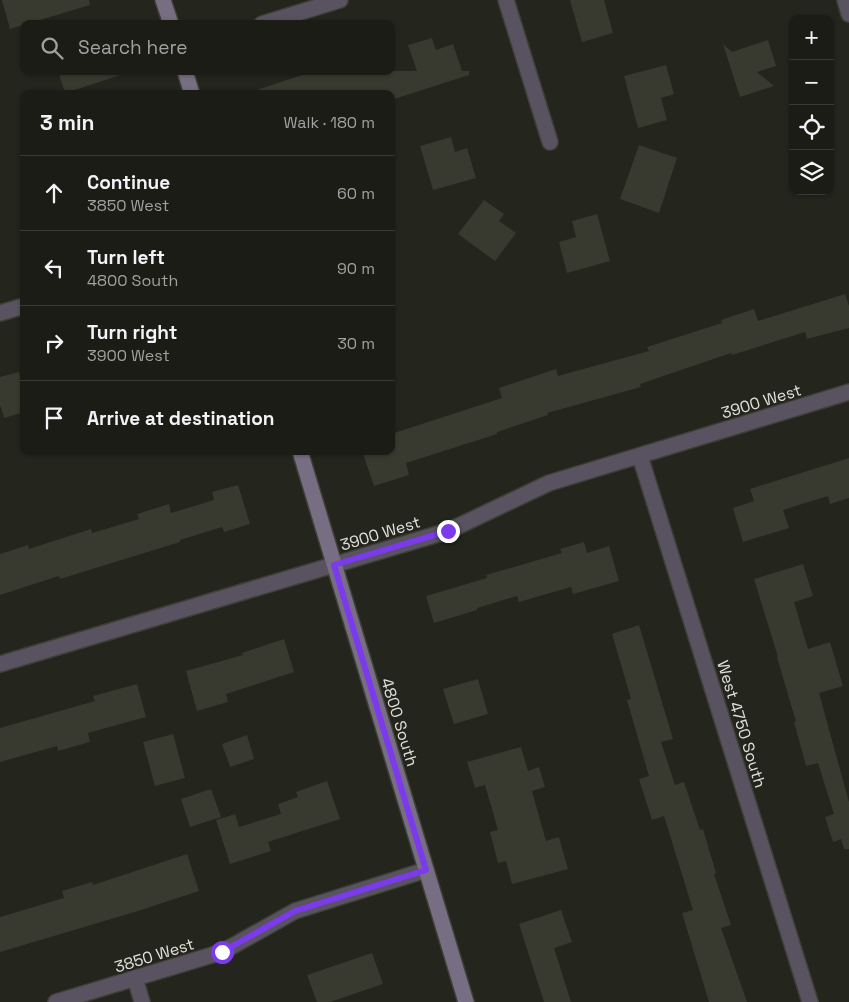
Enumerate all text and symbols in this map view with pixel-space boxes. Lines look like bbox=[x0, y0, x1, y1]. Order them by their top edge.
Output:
map controls bbox=[789, 15, 834, 195]
button: + bbox=[789, 15, 834, 60]
search box bbox=[20, 20, 395, 75]
icon: search bbox=[38, 34, 66, 62]
text: Search here bbox=[78, 35, 188, 60]
button: − bbox=[789, 60, 834, 105]
button: locate bbox=[789, 105, 834, 150]
text: 3 min bbox=[40, 109, 95, 136]
text: Walk · 180 m bbox=[283, 112, 375, 133]
button: layers bbox=[789, 150, 834, 195]
text: Continue bbox=[87, 170, 170, 195]
icon: ahead bbox=[40, 179, 68, 207]
text: 60 m bbox=[337, 183, 375, 204]
text: 3850 West bbox=[87, 195, 169, 216]
text: Turn left bbox=[87, 245, 165, 270]
icon: left bbox=[40, 254, 68, 282]
text: 90 m bbox=[337, 258, 375, 279]
text: 4800 South bbox=[87, 270, 178, 291]
text: Turn right bbox=[87, 320, 177, 345]
icon: right bbox=[40, 329, 68, 357]
text: 30 m bbox=[337, 333, 375, 354]
text: 3900 West bbox=[87, 345, 170, 366]
street label: 3900 West bbox=[718, 379, 804, 424]
icon: arrive bbox=[40, 404, 68, 432]
text: Arrive at destination bbox=[87, 406, 275, 431]
street label: 3900 West bbox=[337, 511, 423, 556]
route end bbox=[437, 520, 460, 543]
street label: West 4750 South bbox=[712, 658, 771, 790]
street label: 4800 South bbox=[376, 675, 423, 769]
street label: 3850 West bbox=[112, 933, 197, 978]
route start bbox=[211, 941, 234, 964]

